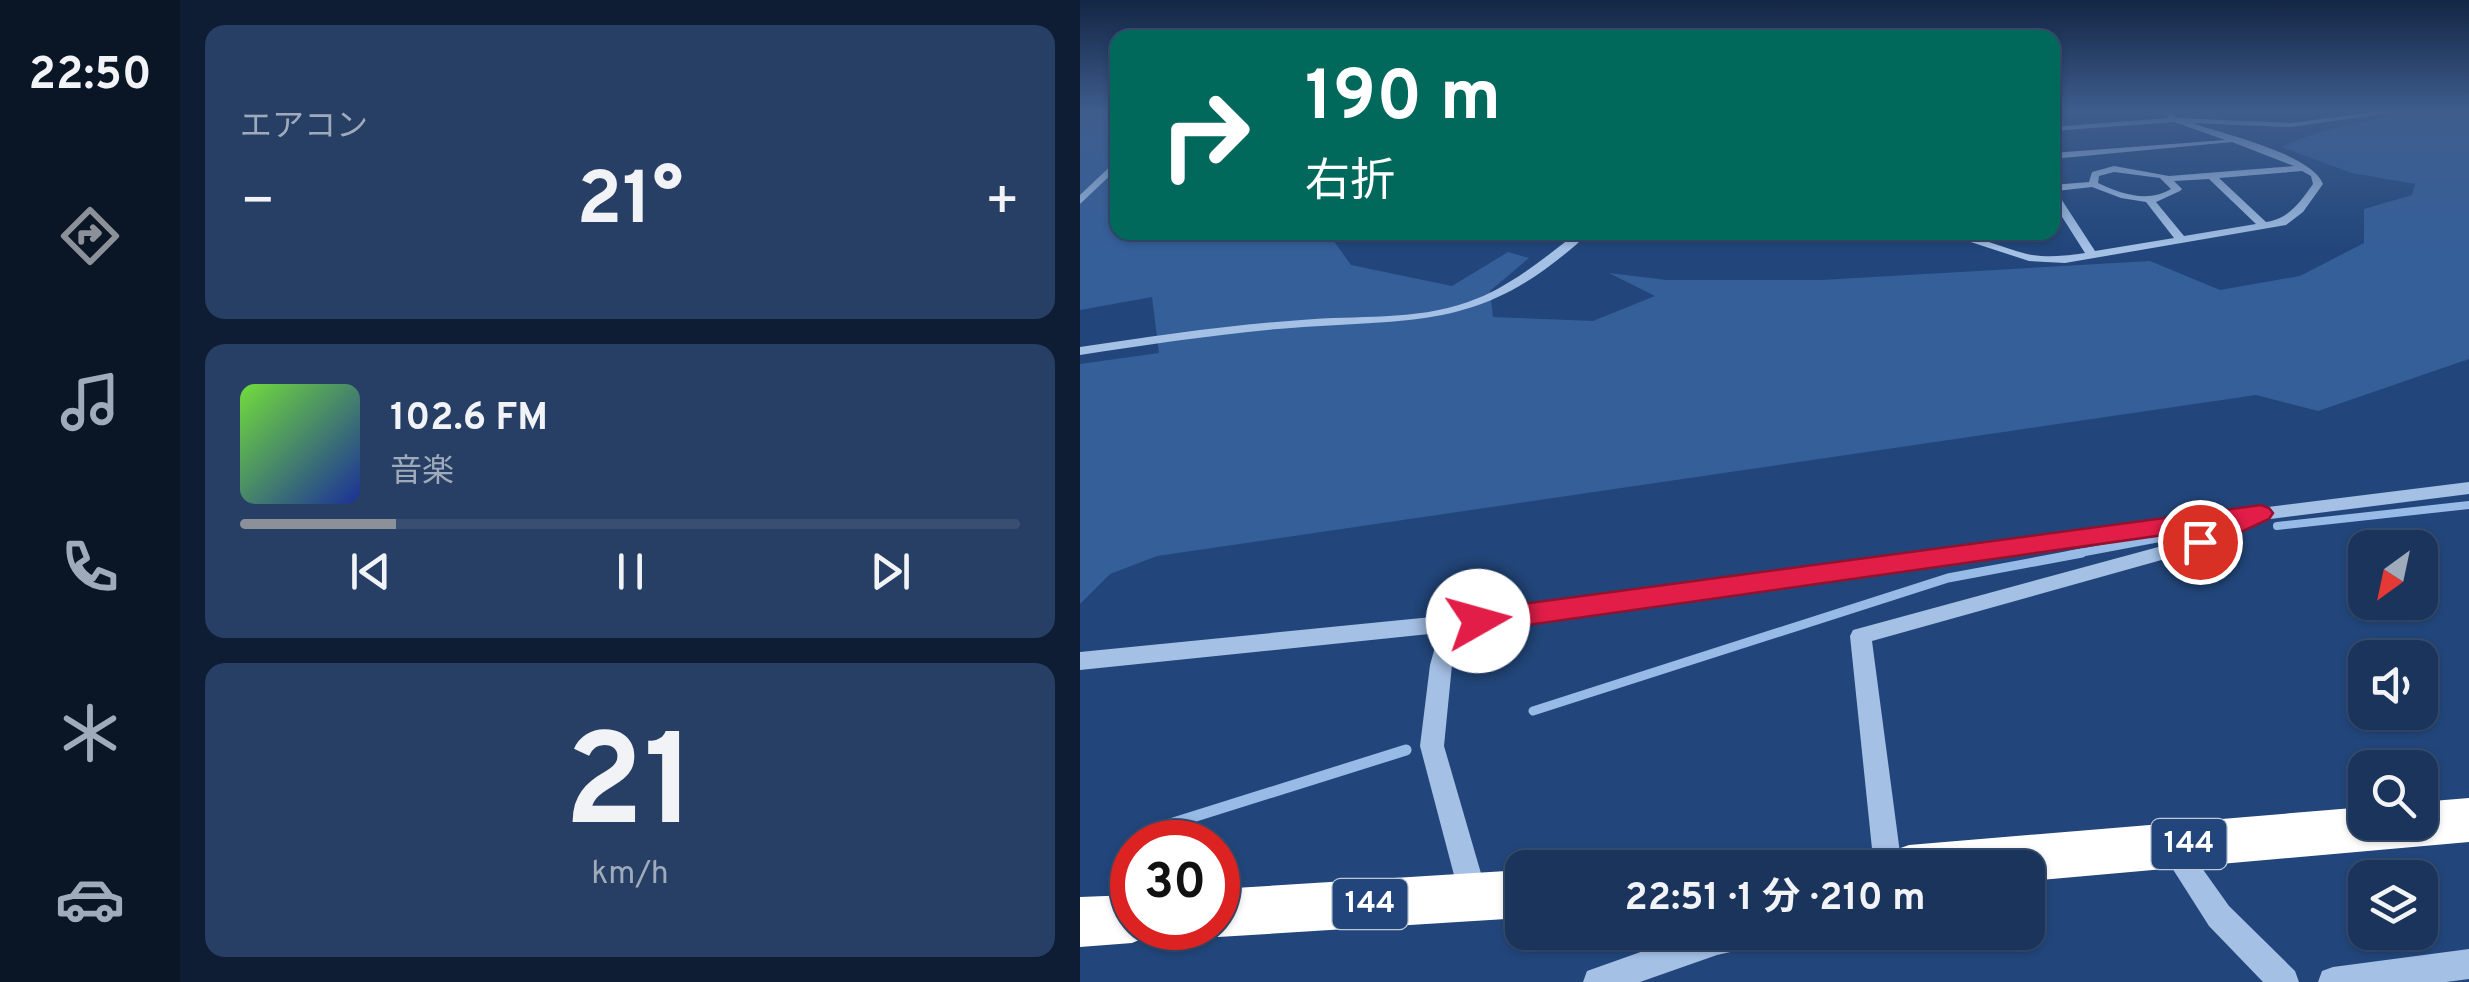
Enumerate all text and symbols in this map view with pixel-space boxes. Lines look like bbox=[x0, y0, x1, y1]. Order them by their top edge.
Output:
text: 22:50 bbox=[29, 48, 151, 105]
text: 190 m bbox=[1305, 56, 1501, 145]
icon: right bbox=[1140, 70, 1270, 200]
text: エアコン bbox=[240, 108, 368, 148]
text: 右折 bbox=[1305, 155, 1395, 212]
text: 21° bbox=[576, 156, 684, 251]
text: − bbox=[240, 169, 275, 239]
text: + bbox=[985, 169, 1020, 239]
icon: directions bbox=[55, 201, 125, 271]
icon: music bbox=[55, 367, 125, 437]
text: 102.6 FM bbox=[390, 395, 548, 444]
text: 音楽 bbox=[390, 453, 454, 493]
pin bbox=[2158, 500, 2243, 585]
icon: arrive bbox=[2173, 515, 2228, 570]
north arrow bbox=[2348, 530, 2438, 620]
map controls bbox=[2348, 530, 2438, 950]
icon: phone bbox=[55, 532, 125, 602]
icon: previous bbox=[343, 544, 398, 599]
icon: pause bbox=[603, 544, 658, 599]
icon: next bbox=[863, 544, 918, 599]
position arrow bbox=[1426, 569, 1530, 673]
button: sound bbox=[2348, 640, 2438, 730]
icon: climate bbox=[55, 698, 125, 768]
text: 21 bbox=[564, 707, 696, 872]
button: search bbox=[2348, 750, 2438, 840]
road number: 144 bbox=[2152, 819, 2226, 869]
speed limit sign: 30 bbox=[1110, 820, 1240, 950]
text: km/h bbox=[591, 855, 669, 895]
button: layers bbox=[2348, 860, 2438, 950]
icon: car bbox=[55, 864, 125, 934]
text: 22:51 · 1 分 · 210 m bbox=[1624, 875, 1926, 924]
road number: 144 bbox=[1332, 879, 1408, 929]

